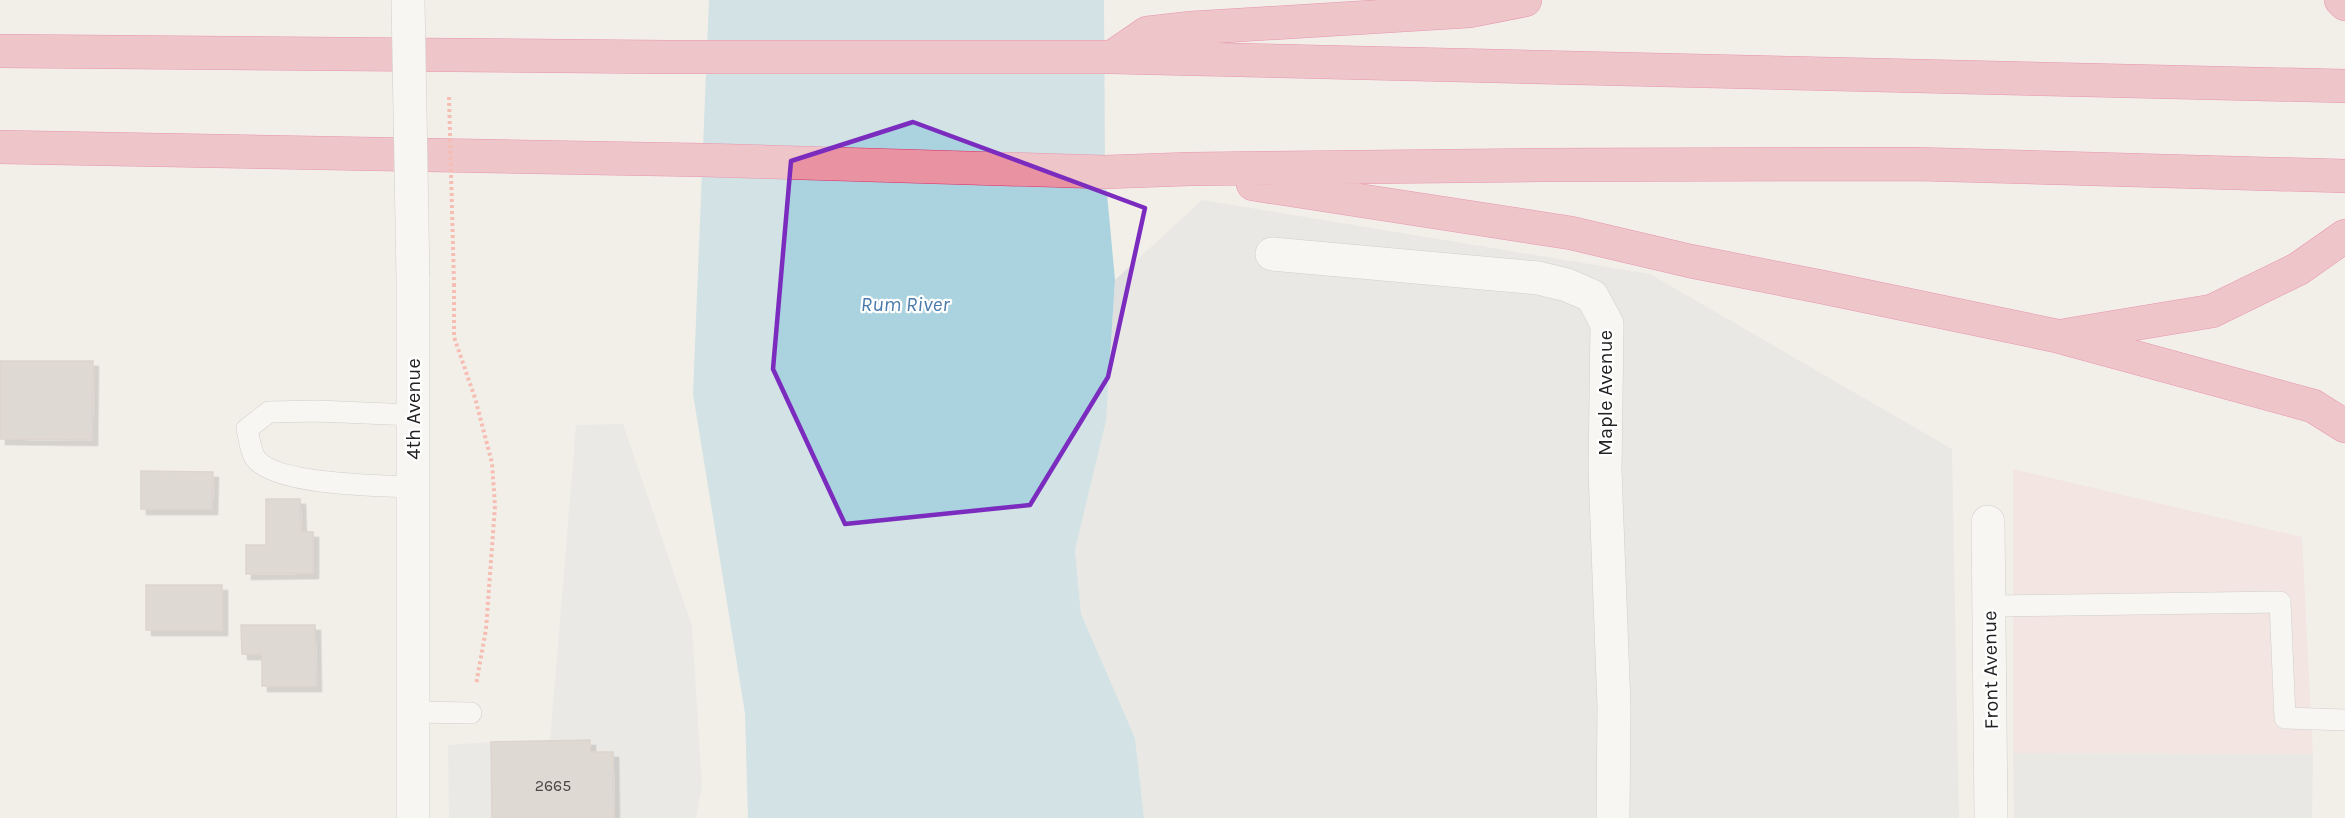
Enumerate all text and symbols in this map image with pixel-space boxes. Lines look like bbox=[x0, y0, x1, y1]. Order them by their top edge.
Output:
water label: Rum River bbox=[861, 292, 950, 316]
street label: Maple Avenue bbox=[1594, 330, 1617, 456]
street label: 4th Avenue bbox=[402, 358, 425, 460]
street label: Front Avenue bbox=[1978, 610, 2003, 730]
house number: 2665 bbox=[535, 776, 571, 795]

